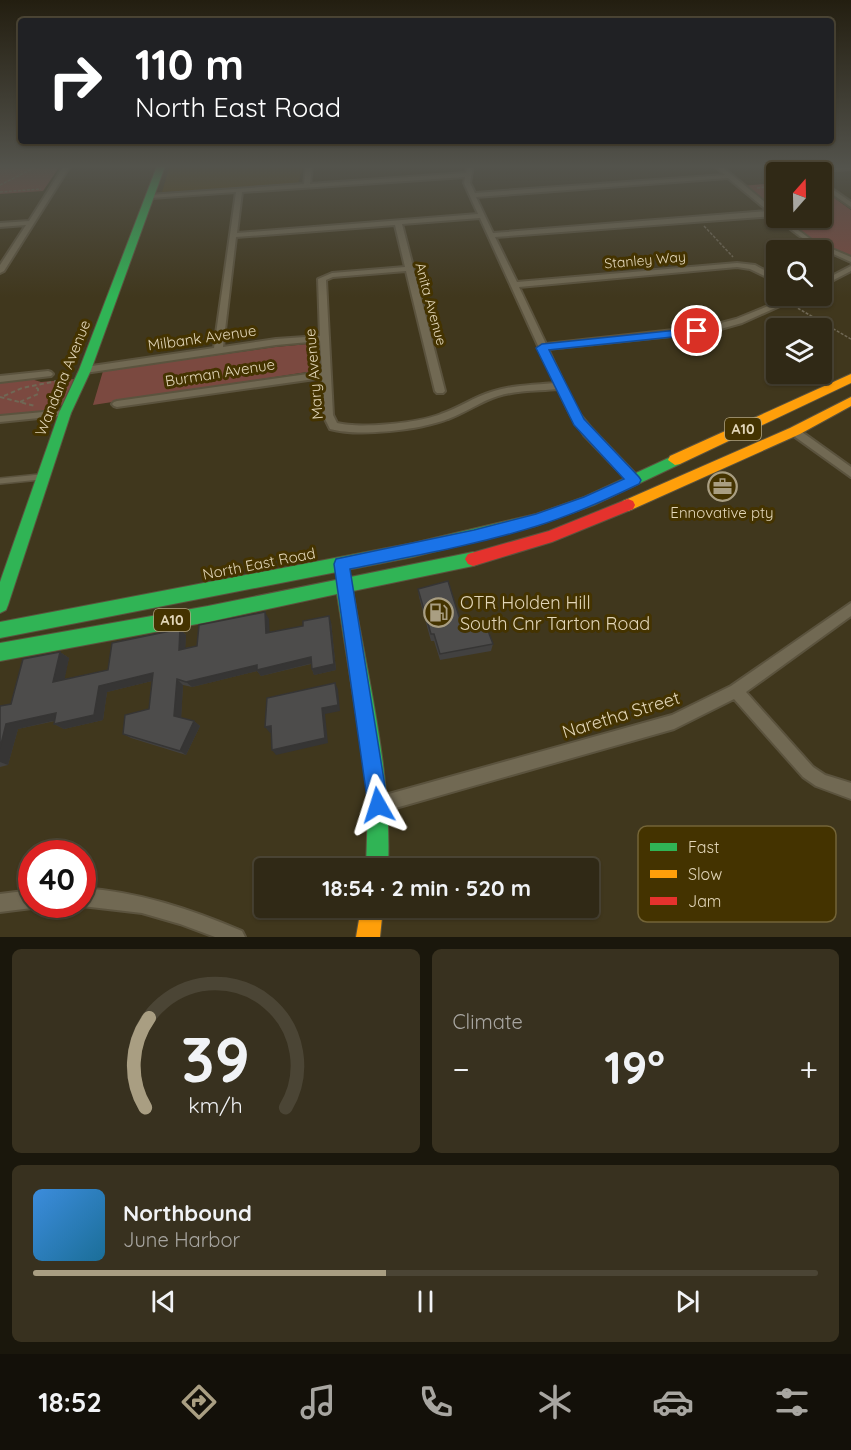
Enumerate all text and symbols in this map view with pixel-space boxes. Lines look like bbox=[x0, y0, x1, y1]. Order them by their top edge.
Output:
text: 110 m bbox=[135, 38, 244, 91]
icon: right bbox=[36, 42, 114, 120]
text: North East Road bbox=[135, 90, 341, 124]
north arrow bbox=[766, 162, 832, 228]
map controls bbox=[766, 162, 832, 384]
button: search bbox=[766, 240, 832, 306]
street label: Stanley Way bbox=[604, 247, 686, 273]
street label: Anita Avenue bbox=[411, 261, 451, 348]
pin bbox=[671, 305, 722, 356]
icon: arrive bbox=[680, 314, 713, 347]
street label: Wandana Avenue bbox=[31, 317, 94, 439]
button: layers bbox=[766, 318, 832, 384]
street label: Milbank Avenue bbox=[146, 320, 257, 355]
street label: Mary Avenue bbox=[300, 328, 327, 420]
street label: Burman Avenue bbox=[164, 354, 276, 391]
road number: A10 bbox=[725, 418, 761, 440]
office icon: Ennovative pty bbox=[706, 470, 738, 502]
place label: Ennovative pty bbox=[670, 503, 774, 522]
street label: North East Road bbox=[201, 543, 317, 584]
place label: OTR Holden Hill South Cnr Tarton Road bbox=[460, 591, 650, 635]
fuel station icon: OTR Holden Hill South Cnr Tarton Road bbox=[423, 597, 455, 629]
road number: A10 bbox=[154, 609, 190, 631]
street label: Naretha Street bbox=[559, 686, 683, 743]
position arrow bbox=[346, 773, 410, 837]
legend bbox=[638, 826, 836, 922]
text: Fast bbox=[688, 837, 719, 857]
speed limit sign: 40 bbox=[18, 840, 96, 918]
text: Slow bbox=[688, 864, 722, 884]
text: 18:54 · 2 min · 520 m bbox=[322, 874, 531, 902]
text: Jam bbox=[688, 891, 721, 911]
text: Climate bbox=[453, 1009, 523, 1034]
text: 39 bbox=[181, 1020, 250, 1098]
text: 19° bbox=[604, 1039, 665, 1095]
text: − bbox=[453, 1048, 470, 1089]
text: + bbox=[799, 1048, 818, 1089]
text: km/h bbox=[189, 1092, 243, 1118]
text: Northbound bbox=[123, 1199, 252, 1227]
text: June Harbor bbox=[123, 1227, 240, 1252]
icon: previous bbox=[147, 1285, 180, 1318]
icon: pause bbox=[409, 1285, 442, 1318]
icon: next bbox=[671, 1285, 704, 1318]
icon: directions bbox=[178, 1381, 220, 1423]
icon: music bbox=[297, 1381, 339, 1423]
icon: phone bbox=[415, 1381, 457, 1423]
icon: climate bbox=[534, 1381, 576, 1423]
icon: car bbox=[652, 1381, 694, 1423]
icon: filters bbox=[771, 1381, 813, 1423]
text: 18:52 bbox=[38, 1385, 102, 1419]

